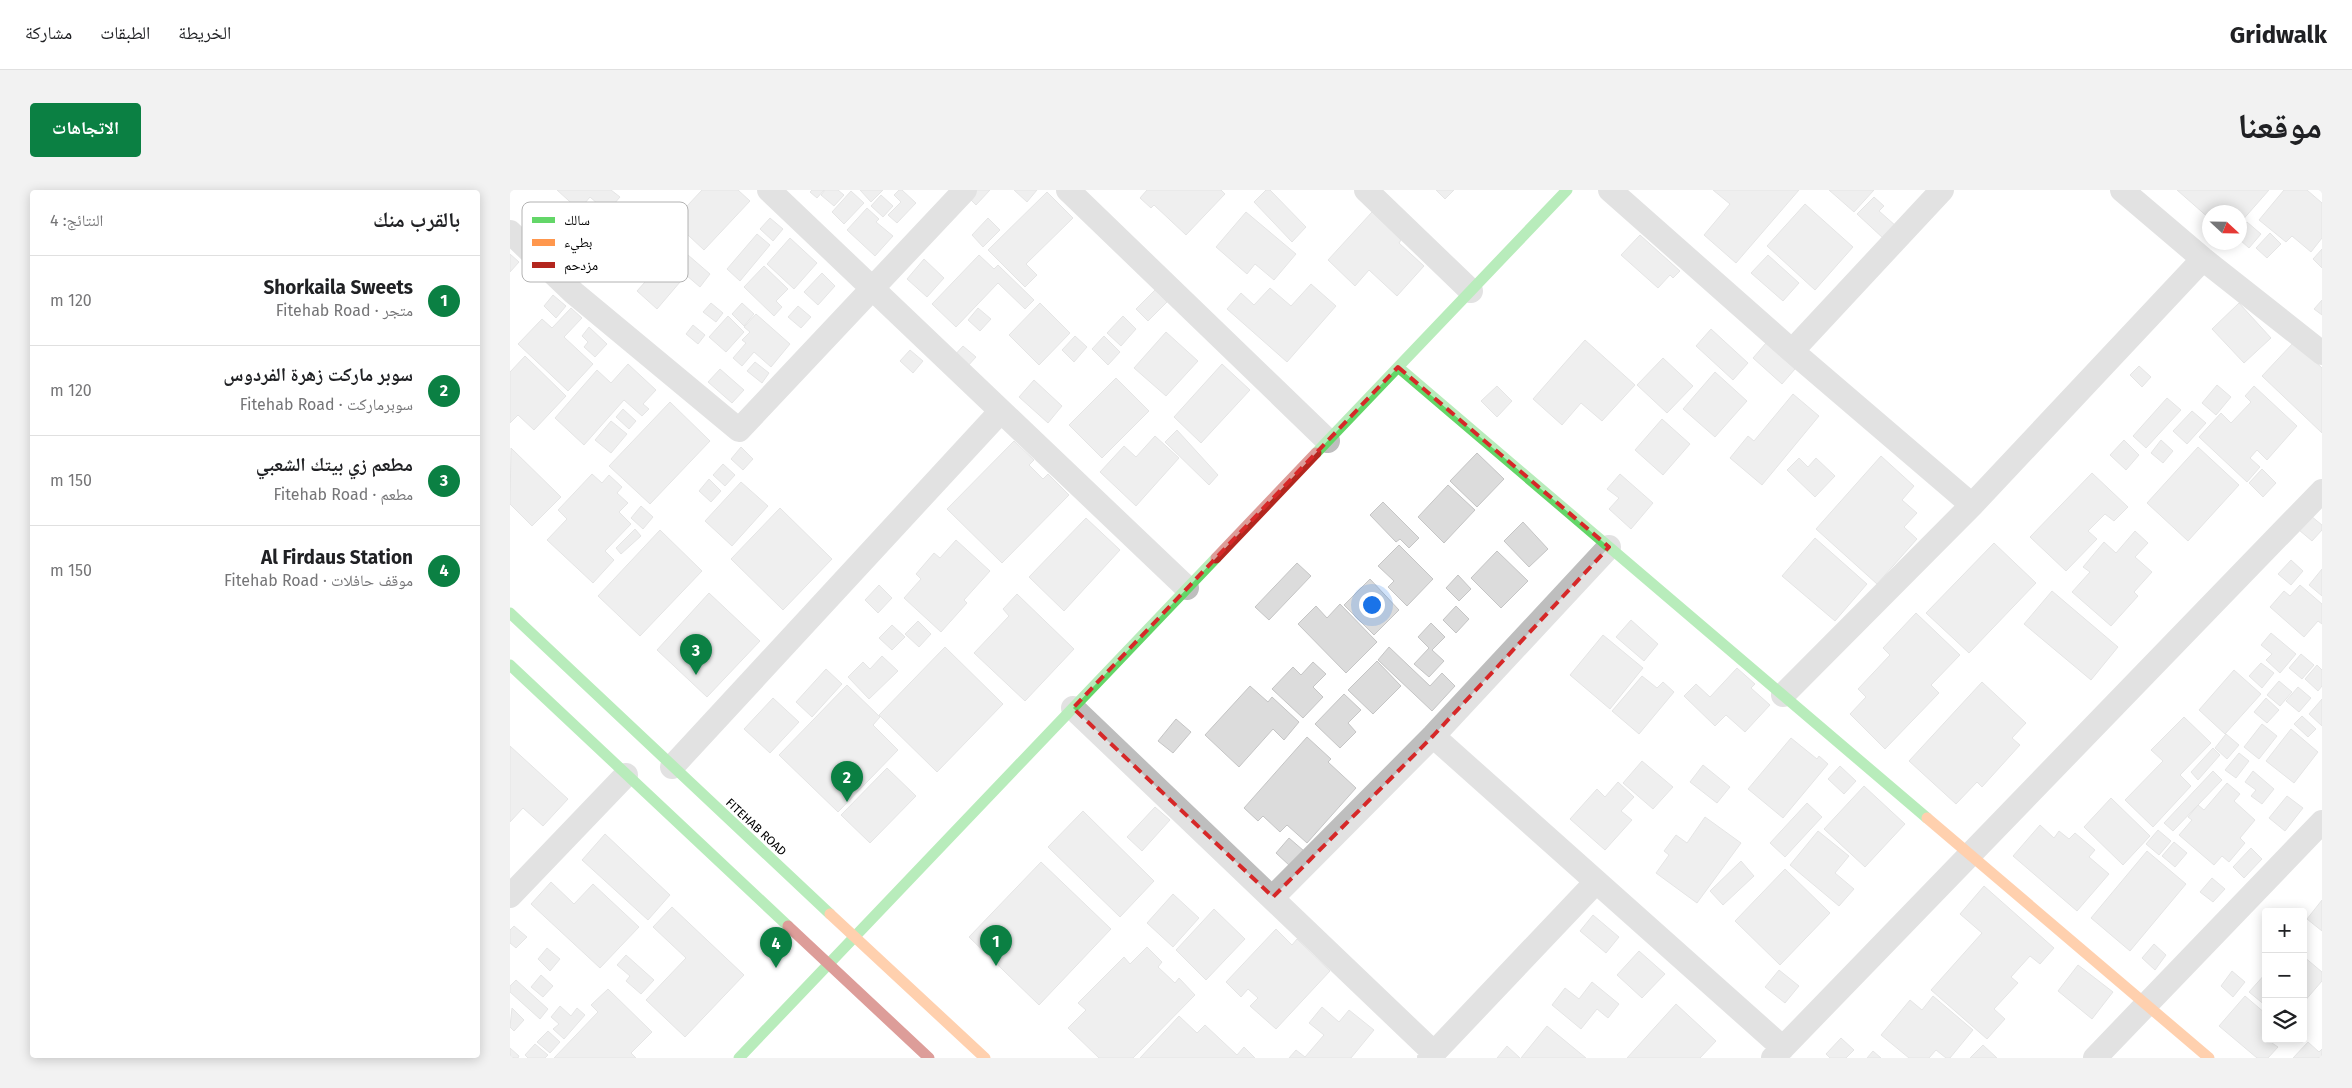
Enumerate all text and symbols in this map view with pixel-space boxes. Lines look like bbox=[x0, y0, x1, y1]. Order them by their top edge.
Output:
text: Gridwalk bbox=[2230, 21, 2327, 49]
text: مشاركة bbox=[25, 22, 72, 44]
text: الطبقات bbox=[100, 22, 150, 44]
text: الخريطة bbox=[178, 22, 231, 44]
button: الاتجاهات bbox=[30, 103, 141, 157]
text: موقعنا bbox=[2237, 105, 2322, 147]
legend bbox=[522, 202, 688, 282]
north arrow bbox=[2202, 205, 2247, 250]
text: بالقرب منك bbox=[373, 207, 460, 233]
text: النتائج: 4 bbox=[50, 211, 103, 230]
text: سالك bbox=[564, 212, 590, 229]
text: بطيء bbox=[564, 234, 593, 254]
text: مزدحم bbox=[564, 257, 598, 275]
text: Shorkaila Sweets bbox=[263, 276, 413, 299]
text: 120 m bbox=[50, 291, 92, 310]
text: 1 bbox=[440, 291, 448, 310]
text: متجر · Fitehab Road bbox=[276, 301, 413, 320]
text: سوبر ماركت زهرة الفردوس bbox=[223, 363, 413, 386]
text: 120 m bbox=[50, 381, 92, 400]
text: 2 bbox=[440, 381, 448, 400]
text: سوبرماركت · Fitehab Road bbox=[240, 395, 413, 414]
text: مطعم زي بيتك الشعبي bbox=[256, 453, 413, 476]
text: 150 m bbox=[50, 471, 92, 490]
text: 3 bbox=[440, 471, 448, 490]
text: مطعم · Fitehab Road bbox=[273, 485, 413, 504]
text: Al Firdaus Station bbox=[261, 546, 413, 569]
text: 150 m bbox=[50, 561, 92, 580]
text: 4 bbox=[439, 561, 449, 580]
text: موقف حافلات · Fitehab Road bbox=[224, 571, 413, 590]
your location bbox=[1359, 592, 1385, 618]
pin: 3 bbox=[680, 634, 712, 675]
pin: 2 bbox=[831, 761, 863, 802]
street label: FITEHAB ROAD bbox=[723, 795, 789, 859]
map controls bbox=[2262, 908, 2307, 1043]
button: + bbox=[2262, 908, 2307, 953]
pin: 1 bbox=[980, 925, 1012, 966]
pin: 4 bbox=[760, 927, 792, 968]
button: − bbox=[2262, 953, 2307, 998]
button: layers bbox=[2262, 998, 2307, 1043]

